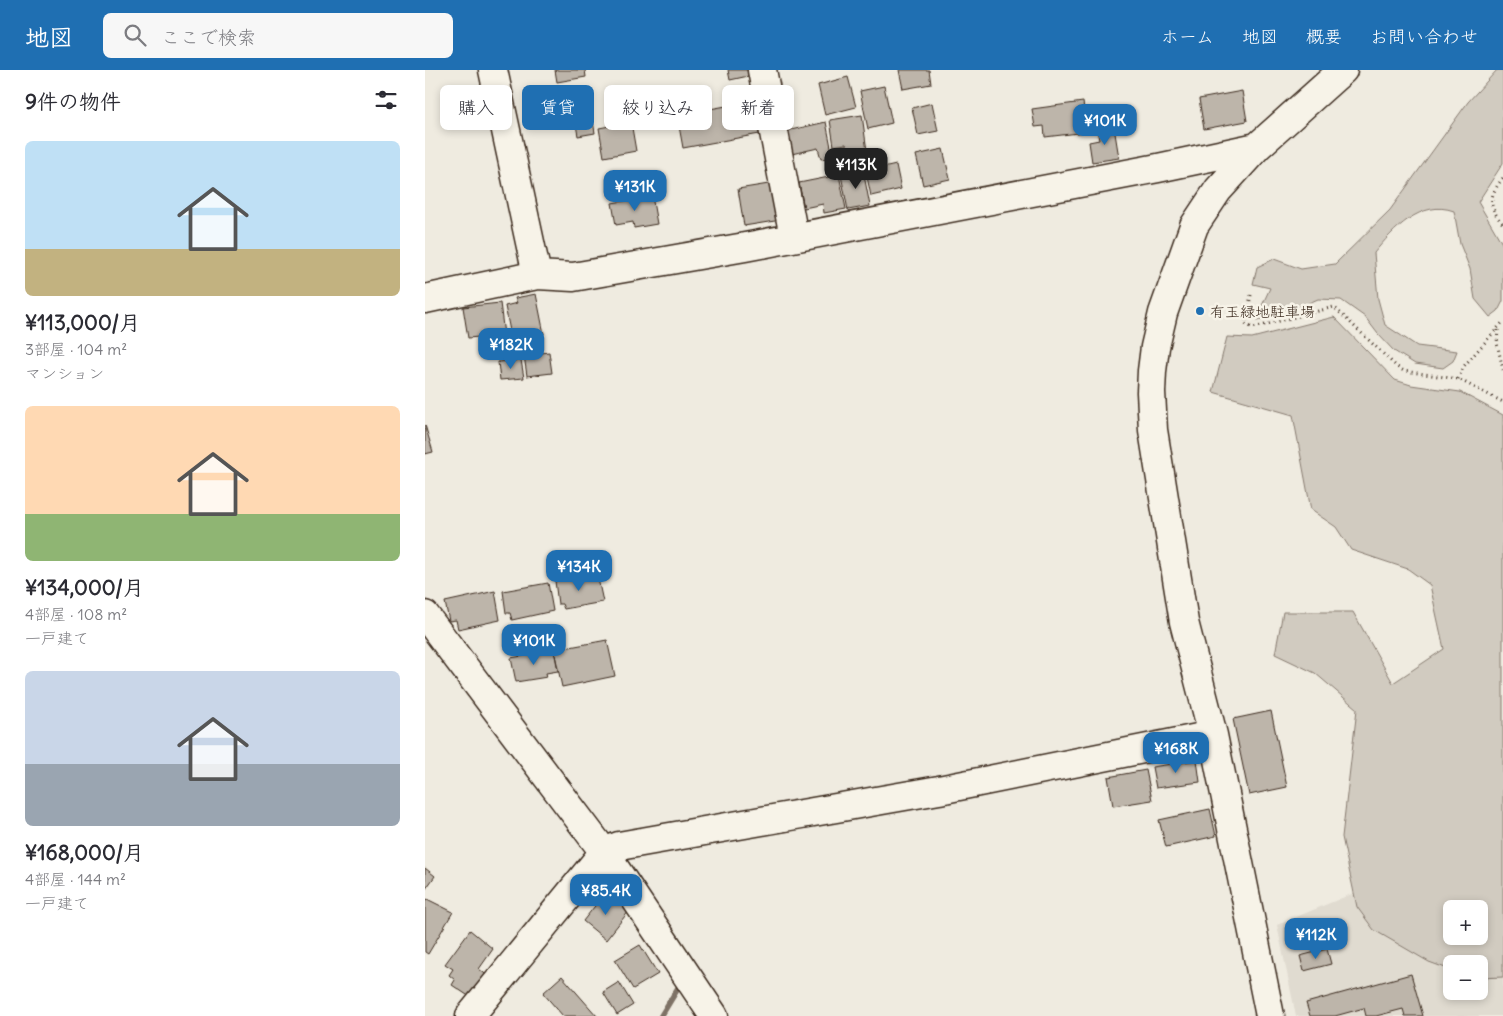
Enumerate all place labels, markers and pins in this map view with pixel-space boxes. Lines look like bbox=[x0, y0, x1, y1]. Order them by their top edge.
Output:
pin: ¥101K bbox=[1070, 104, 1140, 146]
pin: ¥113K bbox=[821, 148, 891, 190]
pin: ¥131K bbox=[600, 170, 670, 212]
place label: 有玉緑地駐車場 bbox=[1210, 302, 1315, 321]
marker: 有玉緑地駐車場 bbox=[1194, 305, 1206, 317]
pin: ¥182K bbox=[476, 328, 546, 370]
pin: ¥134K bbox=[544, 550, 614, 592]
pin: ¥101K bbox=[499, 624, 569, 666]
pin: ¥168K bbox=[1141, 732, 1211, 774]
pin: ¥85.4K bbox=[565, 874, 647, 916]
pin: ¥112K bbox=[1281, 918, 1351, 960]

